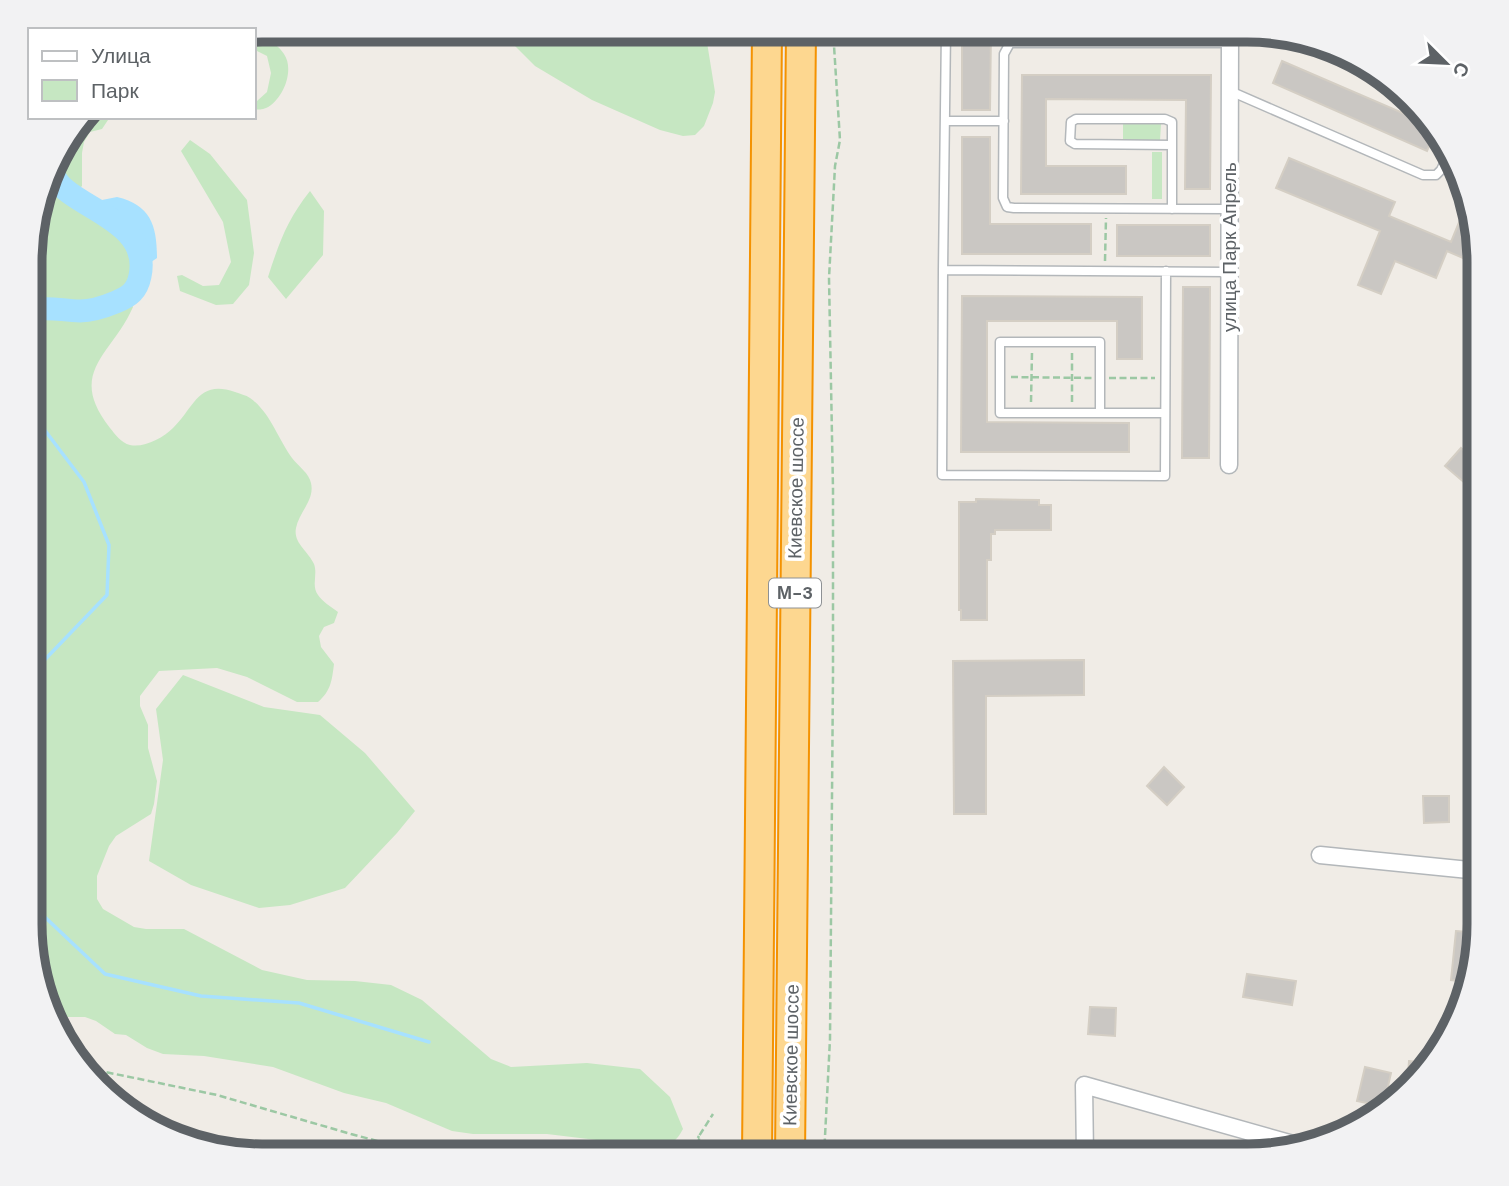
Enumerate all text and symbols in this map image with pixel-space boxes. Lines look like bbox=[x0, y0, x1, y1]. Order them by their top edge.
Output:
legend bbox=[28, 28, 256, 119]
north arrow bbox=[1411, 28, 1481, 98]
text: Улица bbox=[91, 42, 151, 70]
text: С bbox=[1447, 58, 1475, 81]
text: Парк bbox=[91, 77, 139, 105]
street label: улица Парк Апрель bbox=[1217, 162, 1242, 332]
street label: Киевское шоссе bbox=[782, 417, 810, 559]
road number: М-3 bbox=[769, 578, 821, 608]
street label: Киевское шоссе bbox=[777, 984, 805, 1126]

